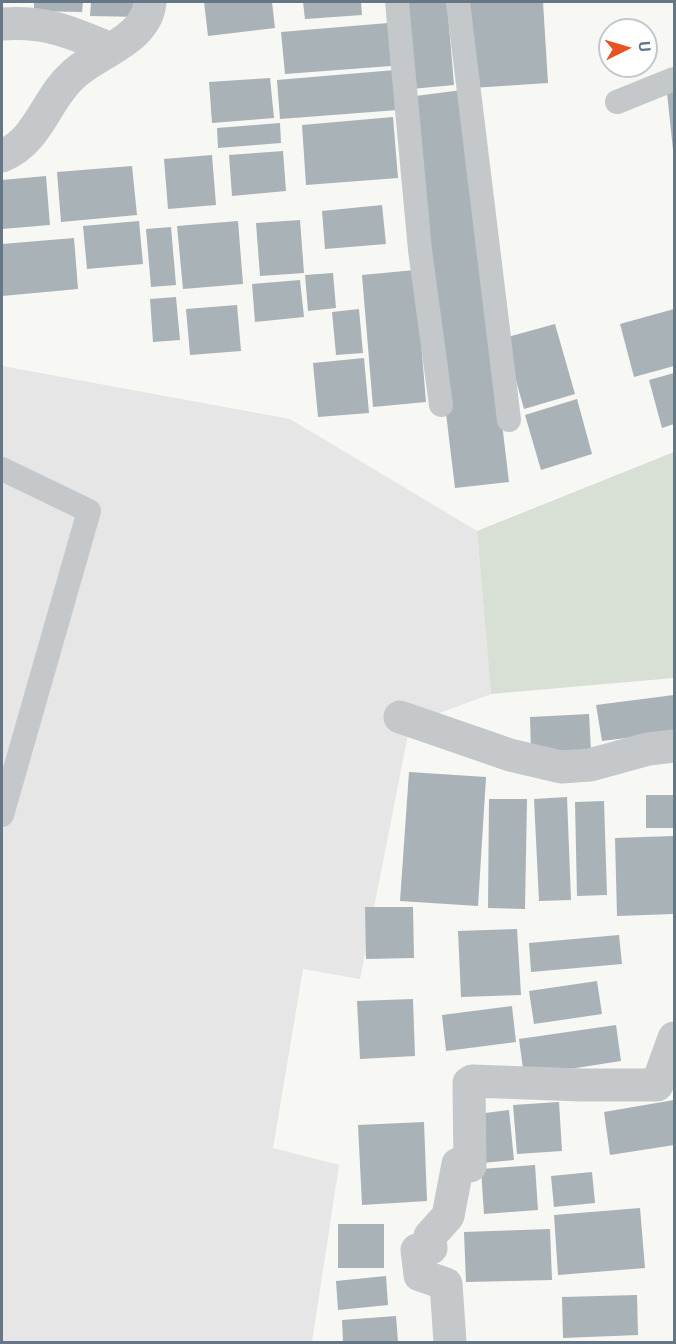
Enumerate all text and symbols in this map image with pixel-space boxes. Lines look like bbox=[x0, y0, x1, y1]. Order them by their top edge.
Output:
north arrow bbox=[598, 18, 658, 78]
text: U bbox=[635, 40, 654, 53]

